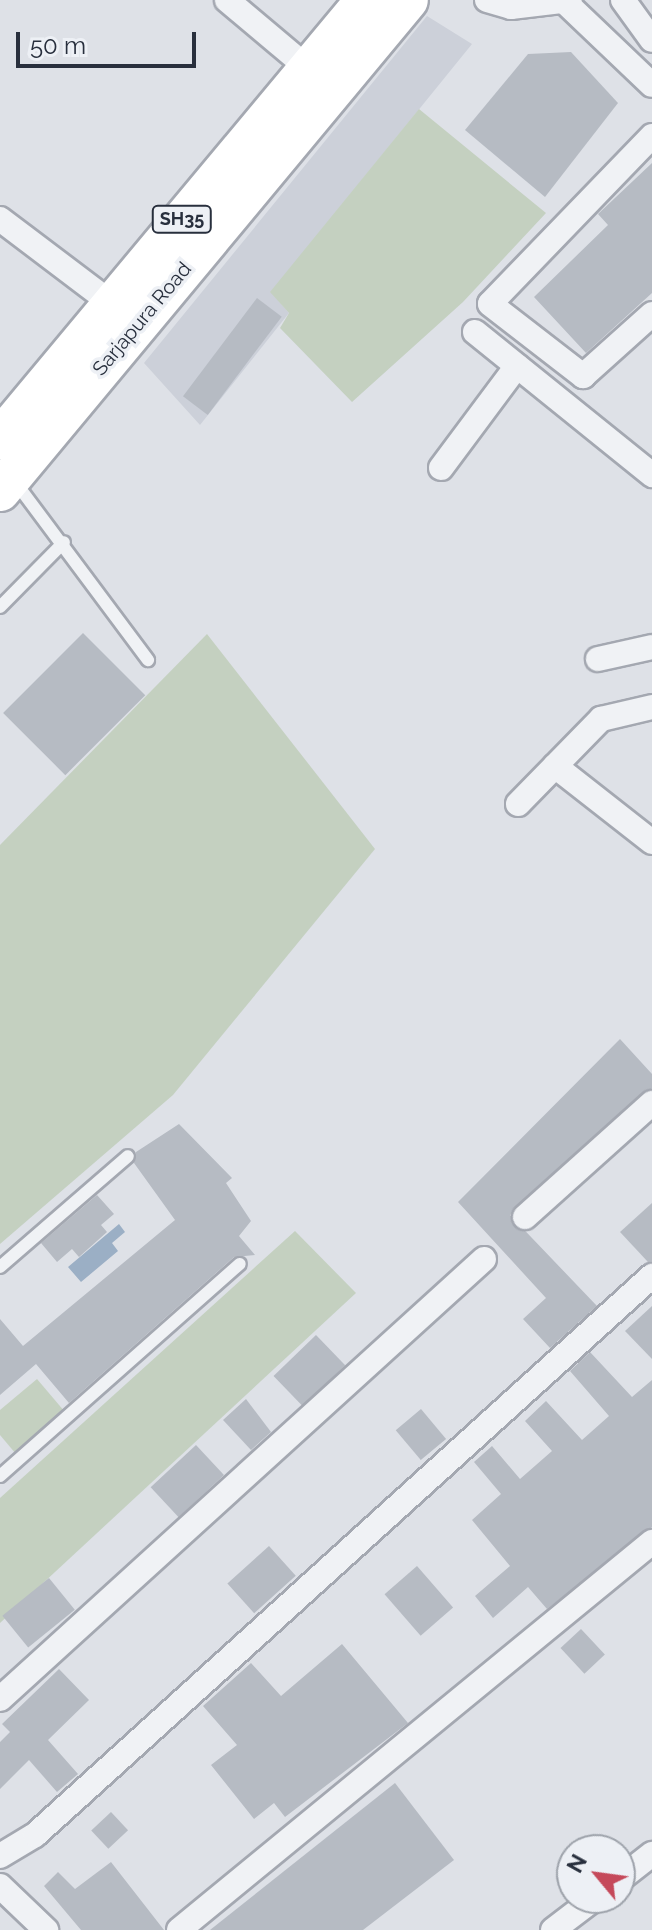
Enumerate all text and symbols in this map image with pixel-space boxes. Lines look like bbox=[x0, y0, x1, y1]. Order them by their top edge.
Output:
scale bar bbox=[20, 16, 200, 66]
text: 50 m bbox=[30, 31, 86, 60]
road number: SH35 bbox=[150, 205, 214, 233]
street label: Sarjapura Road bbox=[88, 257, 196, 381]
north arrow bbox=[556, 1834, 636, 1914]
text: N bbox=[561, 1850, 592, 1877]

